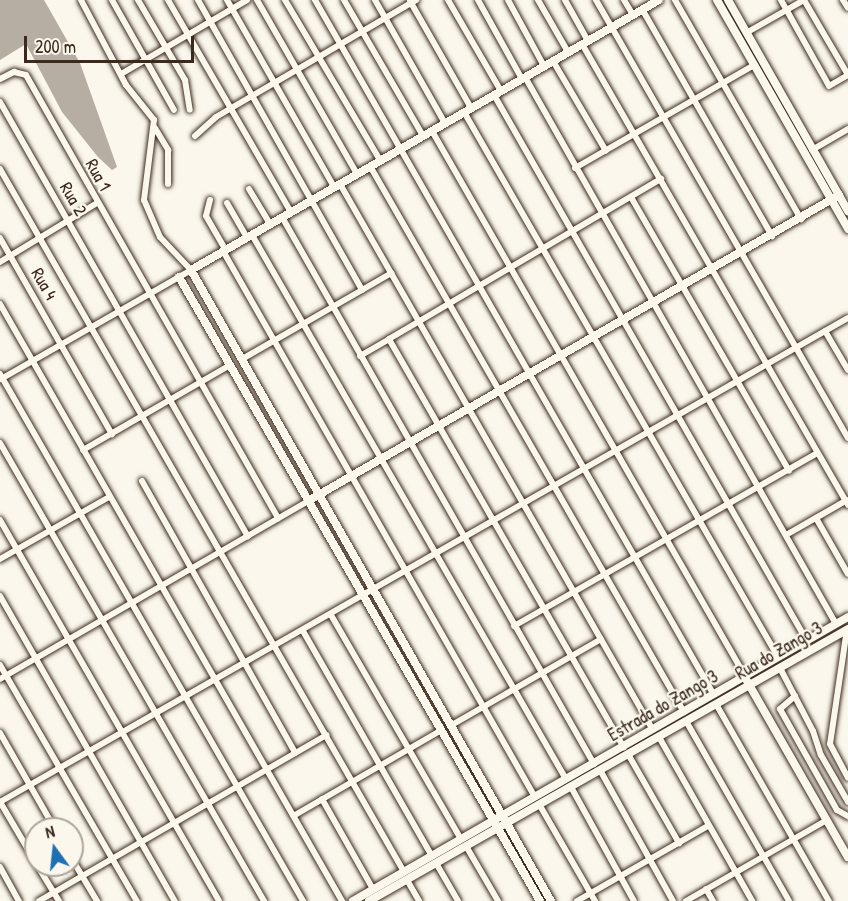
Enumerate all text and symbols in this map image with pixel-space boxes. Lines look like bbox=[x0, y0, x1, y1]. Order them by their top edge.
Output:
scale bar bbox=[27, 24, 196, 62]
text: 200 m bbox=[35, 34, 76, 59]
street label: Rua 1 bbox=[81, 155, 115, 195]
street label: Rua 2 bbox=[55, 178, 91, 220]
street label: Rua 4 bbox=[26, 264, 62, 304]
street label: Rua do Zango 3 bbox=[732, 617, 826, 685]
street label: Estrada do Zango 3 bbox=[604, 666, 722, 746]
north arrow bbox=[24, 817, 84, 877]
text: N bbox=[43, 820, 57, 843]

